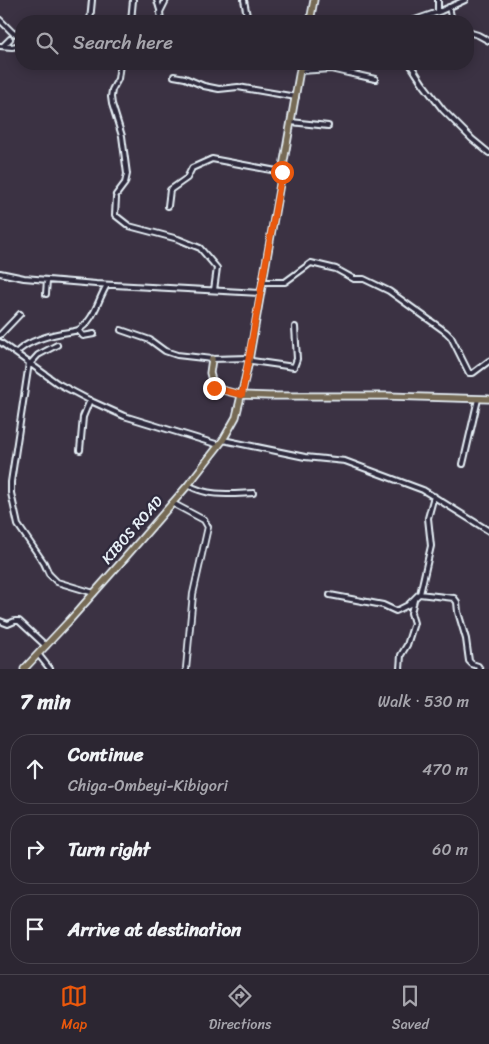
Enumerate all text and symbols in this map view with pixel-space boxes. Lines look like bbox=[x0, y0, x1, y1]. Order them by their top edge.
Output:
search box bbox=[15, 15, 474, 70]
text: Search here bbox=[73, 26, 173, 59]
icon: search bbox=[33, 29, 61, 57]
route start bbox=[271, 161, 294, 184]
route end bbox=[203, 377, 226, 400]
street label: KIBOS ROAD bbox=[95, 490, 169, 570]
text: 7 min bbox=[20, 683, 71, 721]
text: Walk · 530 m bbox=[378, 687, 469, 716]
text: Continue bbox=[68, 738, 144, 771]
icon: ahead bbox=[21, 755, 49, 783]
text: 470 m bbox=[422, 755, 468, 784]
text: Chiga-Ombeyi-Kibigori bbox=[68, 771, 228, 800]
text: Turn right bbox=[68, 833, 150, 866]
icon: right bbox=[21, 835, 49, 863]
text: 60 m bbox=[432, 835, 468, 864]
text: Arrive at destination bbox=[68, 913, 241, 946]
icon: arrive bbox=[21, 915, 49, 943]
tab: Map bbox=[60, 982, 88, 1037]
tab: Directions bbox=[209, 982, 271, 1037]
tab: Saved bbox=[392, 982, 429, 1037]

